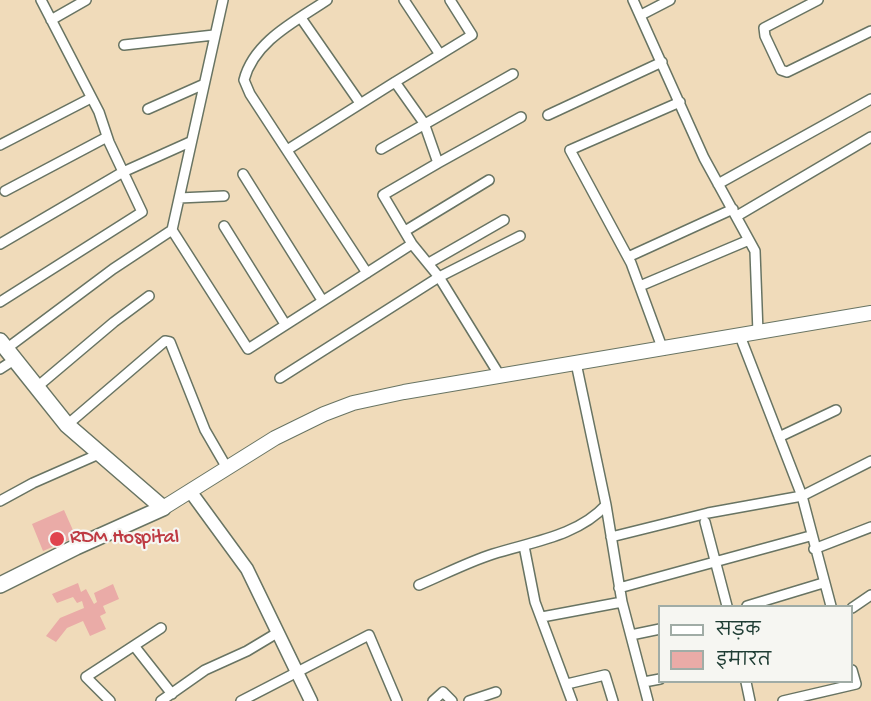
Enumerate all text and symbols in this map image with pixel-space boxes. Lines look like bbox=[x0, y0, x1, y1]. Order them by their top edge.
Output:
place label: RDM Hospital bbox=[70, 527, 179, 551]
marker: RDM Hospital bbox=[48, 530, 66, 548]
legend bbox=[658, 605, 853, 683]
text: सड़क bbox=[716, 621, 760, 642]
text: इमारत bbox=[716, 651, 771, 672]

